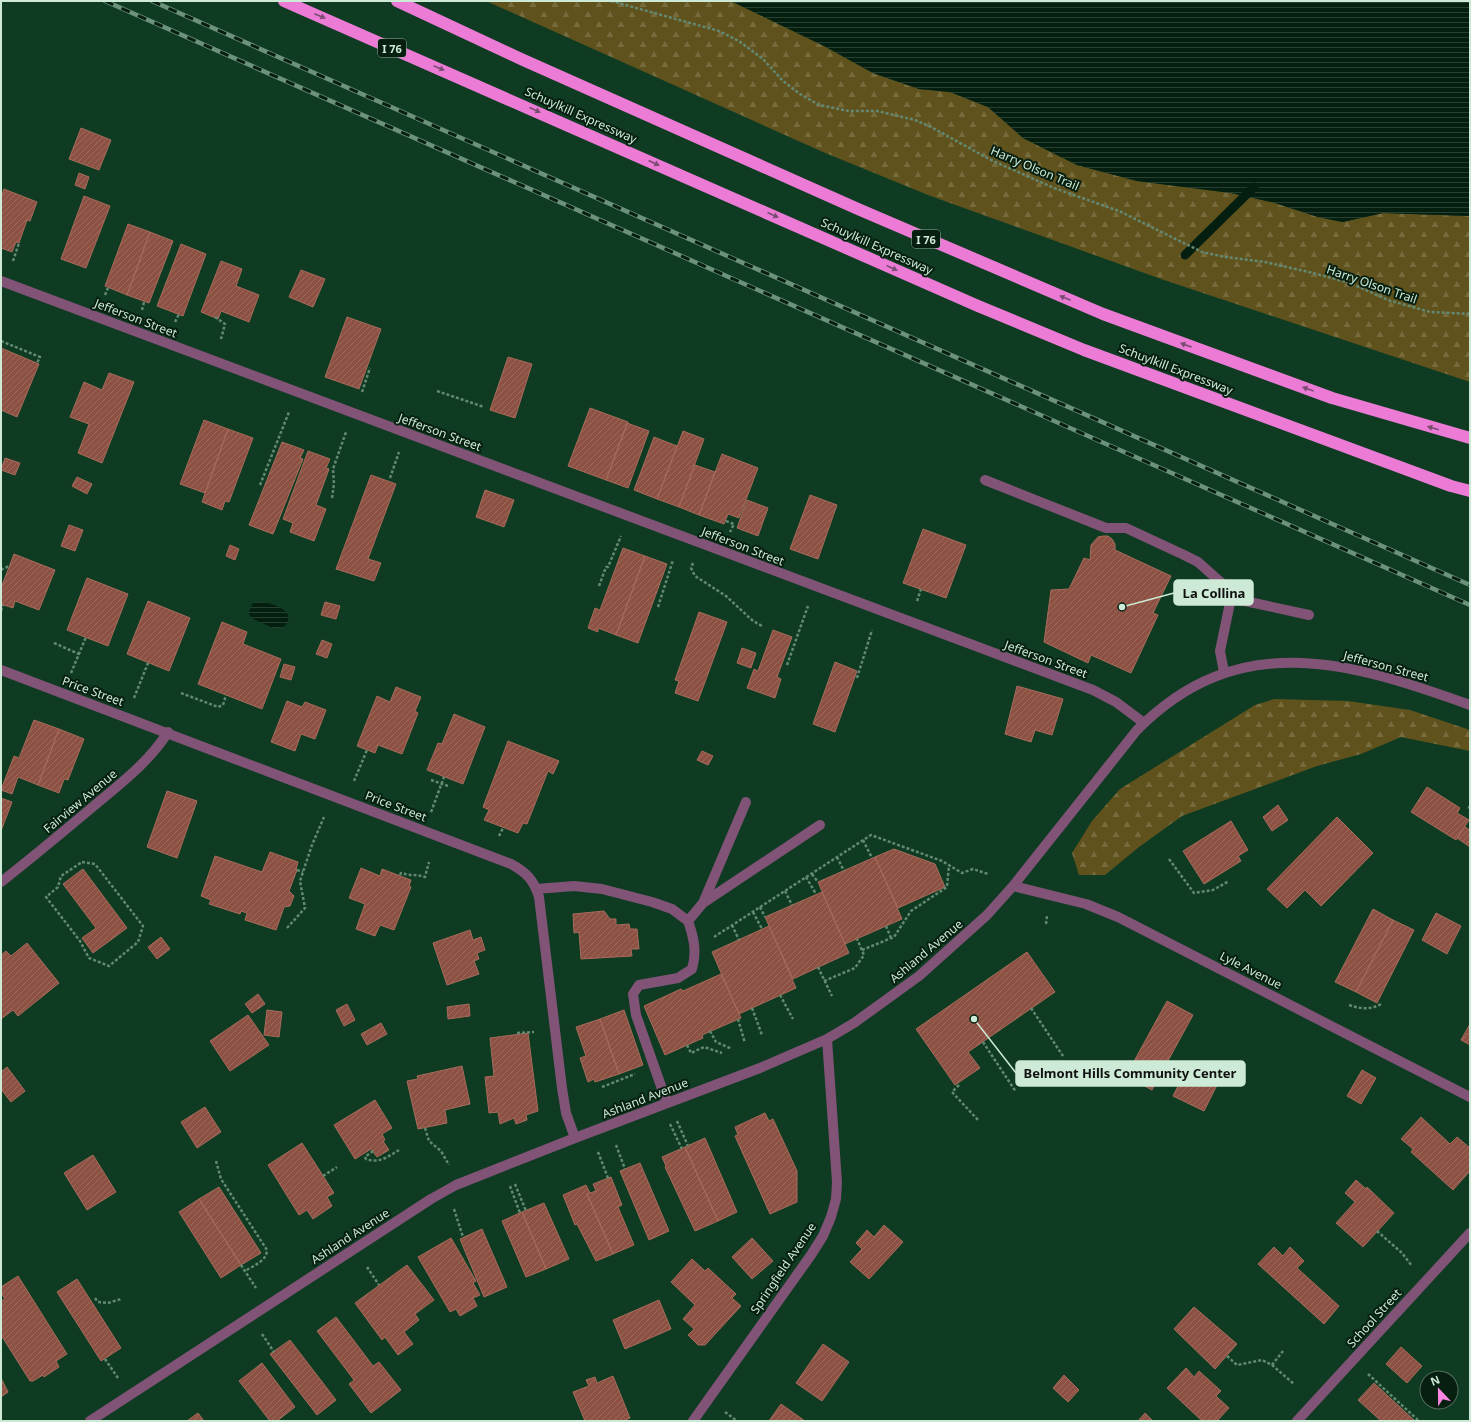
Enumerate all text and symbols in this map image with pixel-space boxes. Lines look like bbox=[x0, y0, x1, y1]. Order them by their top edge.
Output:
one-way arrow bbox=[314, 14, 326, 20]
road number: I 76 bbox=[378, 39, 406, 57]
one-way arrow bbox=[433, 65, 444, 71]
street label: Schuylkill Expressway bbox=[522, 83, 640, 148]
one-way arrow bbox=[529, 107, 541, 113]
street label: Harry Olson Trail bbox=[988, 142, 1082, 194]
one-way arrow bbox=[648, 160, 660, 166]
one-way arrow bbox=[767, 212, 778, 218]
street label: Schuylkill Expressway bbox=[818, 214, 936, 279]
road number: I 76 bbox=[912, 230, 940, 248]
street label: Harry Olson Trail bbox=[1325, 261, 1419, 307]
one-way arrow bbox=[886, 265, 897, 271]
street label: Jefferson Street bbox=[91, 294, 180, 342]
one-way arrow bbox=[1059, 295, 1071, 301]
street label: Schuylkill Expressway bbox=[1117, 339, 1236, 399]
one-way arrow bbox=[1180, 341, 1192, 347]
one-way arrow bbox=[1302, 386, 1314, 392]
street label: Jefferson Street bbox=[395, 409, 484, 455]
one-way arrow bbox=[1426, 424, 1439, 430]
street label: Jefferson Street bbox=[698, 522, 787, 570]
callout: La Collina bbox=[1174, 580, 1253, 605]
text: La Collina bbox=[1183, 584, 1245, 602]
street label: Jefferson Street bbox=[1001, 636, 1090, 682]
street label: Jefferson Street bbox=[1341, 646, 1431, 686]
street label: Price Street bbox=[60, 672, 127, 710]
street label: Fairview Avenue bbox=[40, 765, 121, 837]
street label: Price Street bbox=[363, 787, 430, 826]
street label: Ashland Avenue bbox=[886, 915, 966, 987]
street label: Lyle Avenue bbox=[1217, 947, 1285, 993]
callout: Belmont Hills Community Center bbox=[1016, 1061, 1245, 1086]
text: Belmont Hills Community Center bbox=[1024, 1064, 1237, 1082]
street label: Ashland Avenue bbox=[600, 1074, 691, 1122]
street label: Ashland Avenue bbox=[307, 1204, 393, 1268]
street label: Springfield Avenue bbox=[746, 1219, 820, 1317]
street label: School Street bbox=[1343, 1284, 1406, 1351]
north arrow bbox=[1419, 1370, 1459, 1410]
text: N bbox=[1428, 1372, 1442, 1389]

